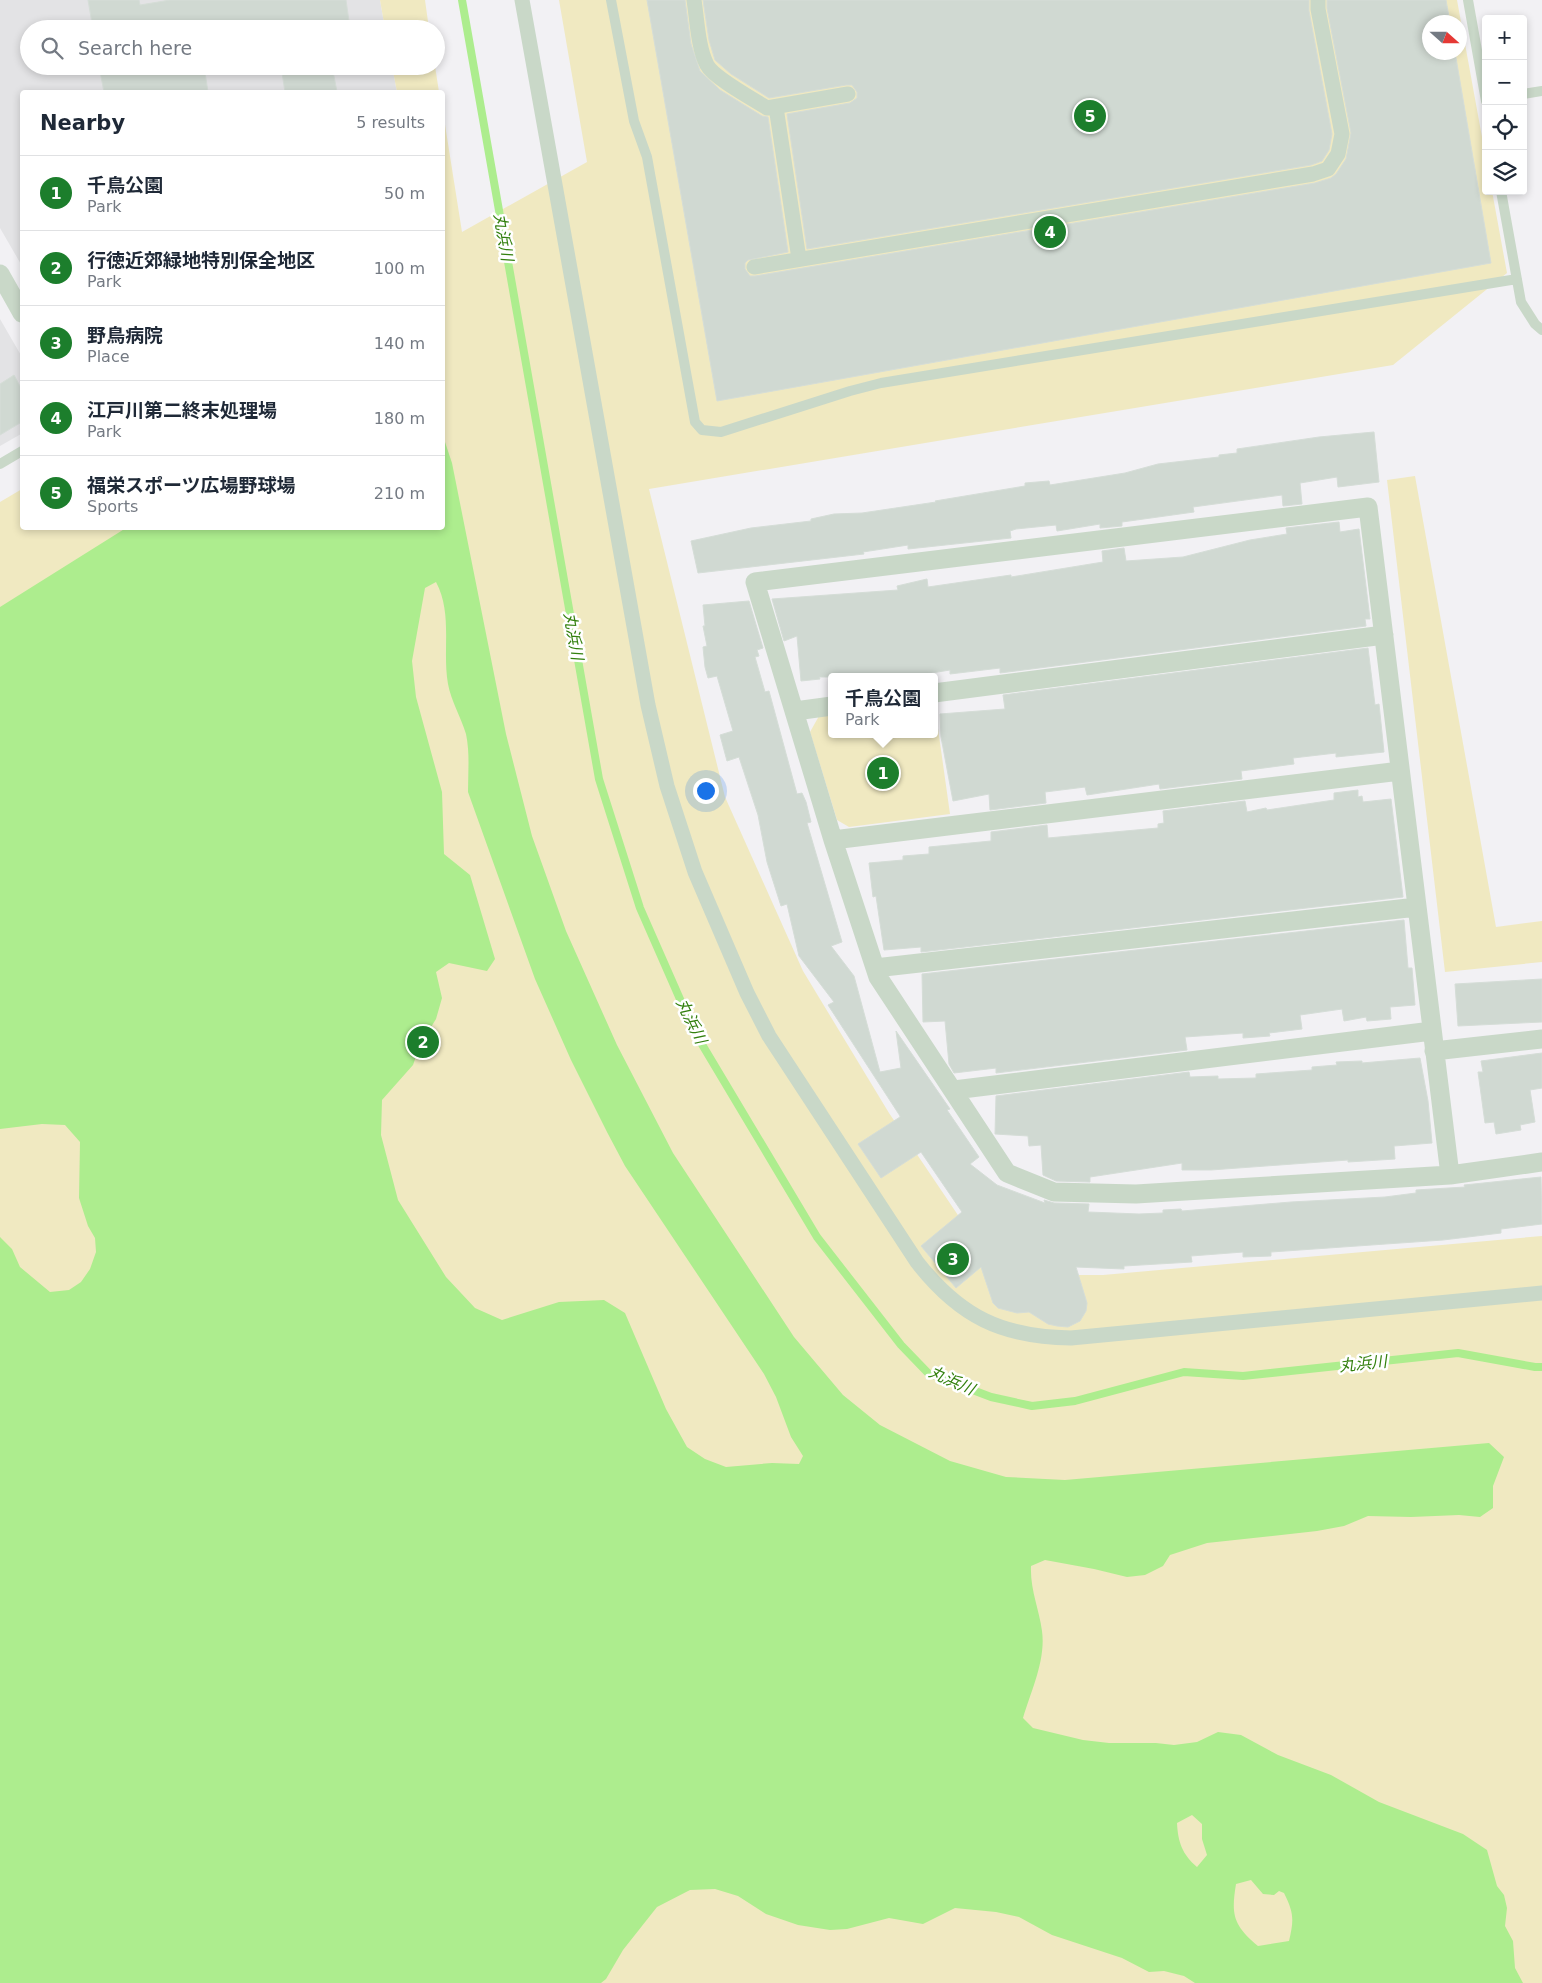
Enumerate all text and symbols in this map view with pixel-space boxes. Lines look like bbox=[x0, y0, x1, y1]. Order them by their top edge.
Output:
north arrow bbox=[1422, 15, 1467, 60]
map controls bbox=[1482, 15, 1527, 195]
button: + bbox=[1482, 15, 1527, 60]
search box bbox=[20, 20, 445, 75]
icon: search bbox=[38, 34, 66, 62]
text: Search here bbox=[78, 37, 192, 59]
button: − bbox=[1482, 60, 1527, 105]
pin: 5 bbox=[1074, 97, 1106, 135]
button: locate bbox=[1482, 105, 1527, 150]
text: Nearby bbox=[40, 111, 125, 135]
text: 5 results bbox=[356, 113, 425, 132]
button: layers bbox=[1482, 150, 1527, 195]
text: 千鳥公園 bbox=[87, 174, 163, 196]
text: 1 bbox=[50, 184, 62, 203]
text: 50 m bbox=[384, 184, 425, 203]
text: Park bbox=[87, 197, 122, 216]
water label: 丸浜川 bbox=[490, 212, 517, 264]
pin: 4 bbox=[1034, 213, 1066, 251]
text: 行徳近郊緑地特別保全地区 bbox=[87, 249, 315, 271]
text: 2 bbox=[50, 259, 62, 278]
text: 100 m bbox=[374, 259, 425, 278]
text: Park bbox=[87, 272, 122, 291]
text: 野鳥病院 bbox=[87, 324, 163, 346]
text: 3 bbox=[50, 334, 62, 353]
text: 140 m bbox=[374, 334, 425, 353]
text: Place bbox=[87, 347, 130, 366]
text: 江戸川第二終末処理場 bbox=[87, 399, 277, 421]
text: 4 bbox=[50, 409, 62, 428]
text: 180 m bbox=[374, 409, 425, 428]
text: Park bbox=[87, 422, 122, 441]
text: 福栄スポーツ広場野球場 bbox=[87, 474, 296, 496]
text: 5 bbox=[50, 484, 62, 503]
text: 210 m bbox=[374, 484, 425, 503]
text: Sports bbox=[87, 497, 138, 516]
water label: 丸浜川 bbox=[560, 611, 587, 663]
popup bbox=[828, 673, 938, 738]
text: 千鳥公園 bbox=[845, 687, 921, 709]
text: Park bbox=[845, 710, 880, 729]
pin: 1 bbox=[867, 754, 899, 792]
your location bbox=[693, 778, 719, 804]
water label: 丸浜川 bbox=[672, 995, 711, 1049]
pin: 2 bbox=[407, 1023, 439, 1061]
pin: 3 bbox=[937, 1240, 969, 1278]
water label: 丸浜川 bbox=[1338, 1351, 1390, 1375]
water label: 丸浜川 bbox=[926, 1362, 979, 1400]

